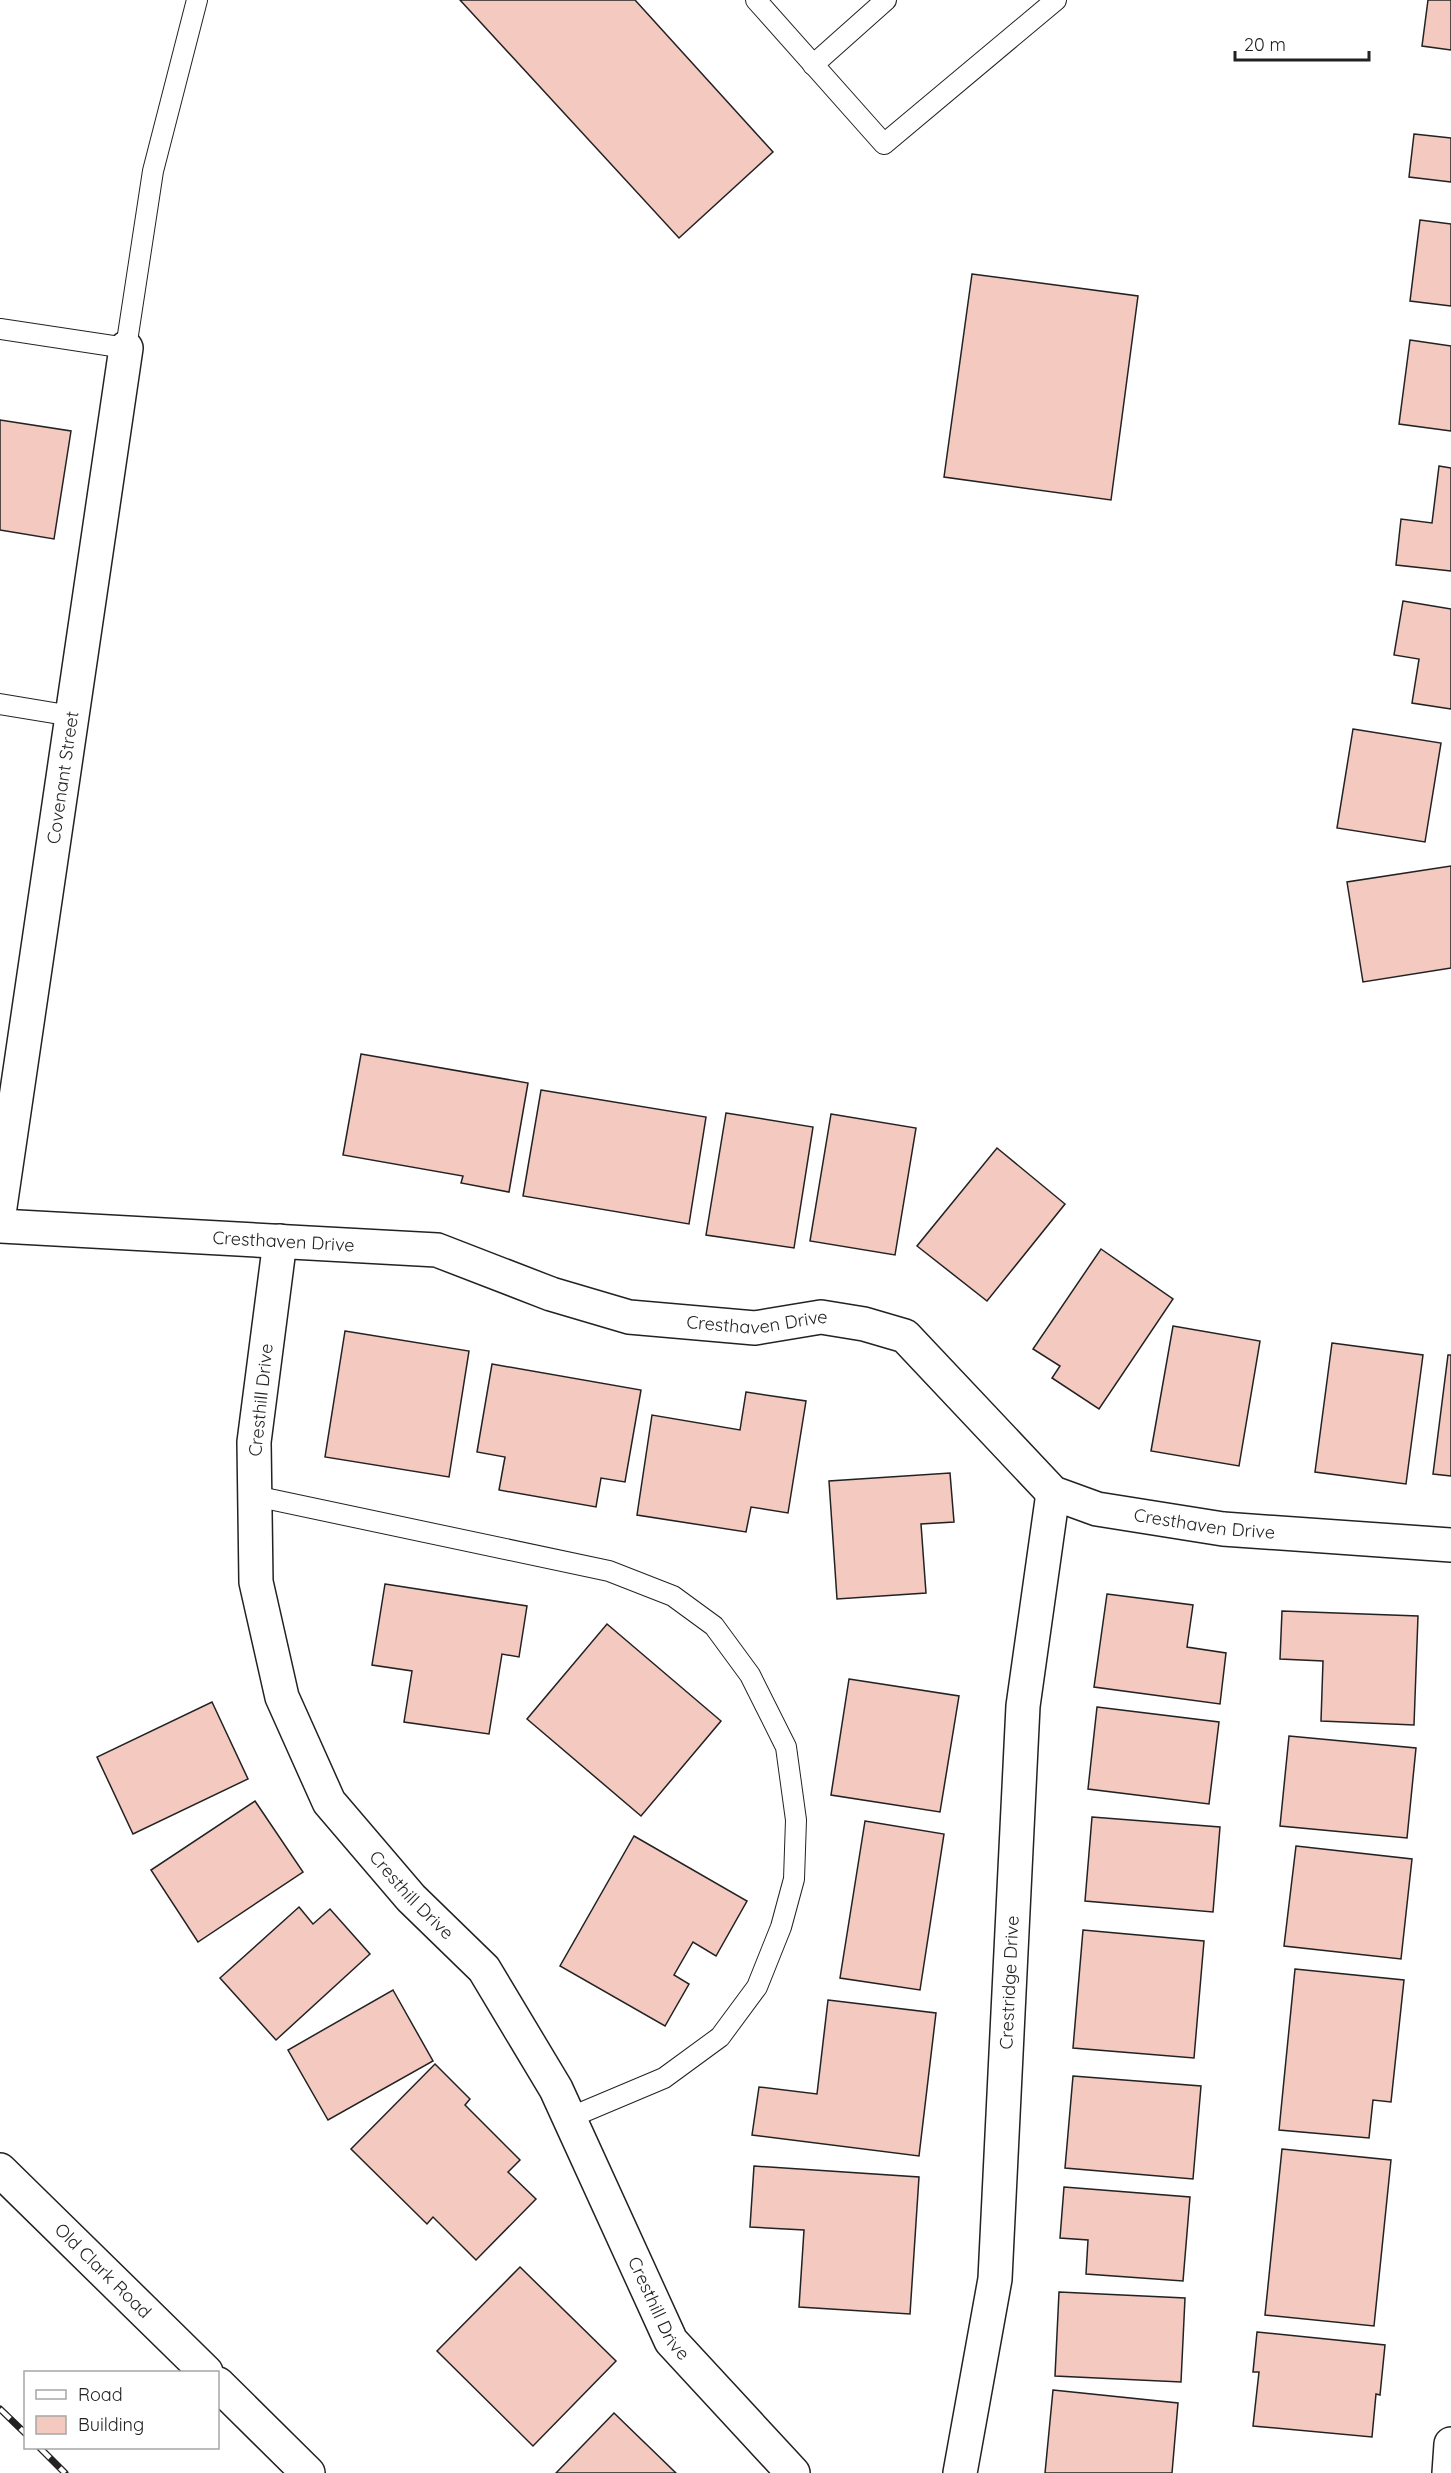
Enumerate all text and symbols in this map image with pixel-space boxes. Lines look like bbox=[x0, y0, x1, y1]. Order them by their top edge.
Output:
scale bar bbox=[1235, 24, 1368, 62]
text: 20 m bbox=[1244, 33, 1286, 56]
street label: Covenant Street bbox=[41, 709, 84, 846]
street label: Cresthaven Drive bbox=[212, 1226, 355, 1256]
street label: Cresthaven Drive bbox=[686, 1305, 829, 1339]
street label: Cresthill Drive bbox=[243, 1342, 278, 1458]
street label: Cresthaven Drive bbox=[1132, 1503, 1276, 1544]
street label: Cresthill Drive bbox=[364, 1846, 459, 1944]
street label: Crestridge Drive bbox=[994, 1915, 1024, 2050]
street label: Old Clark Road bbox=[50, 2218, 156, 2323]
street label: Cresthill Drive bbox=[623, 2253, 695, 2365]
legend bbox=[24, 2371, 219, 2449]
text: Road bbox=[78, 2383, 123, 2406]
text: Building bbox=[78, 2413, 144, 2436]

